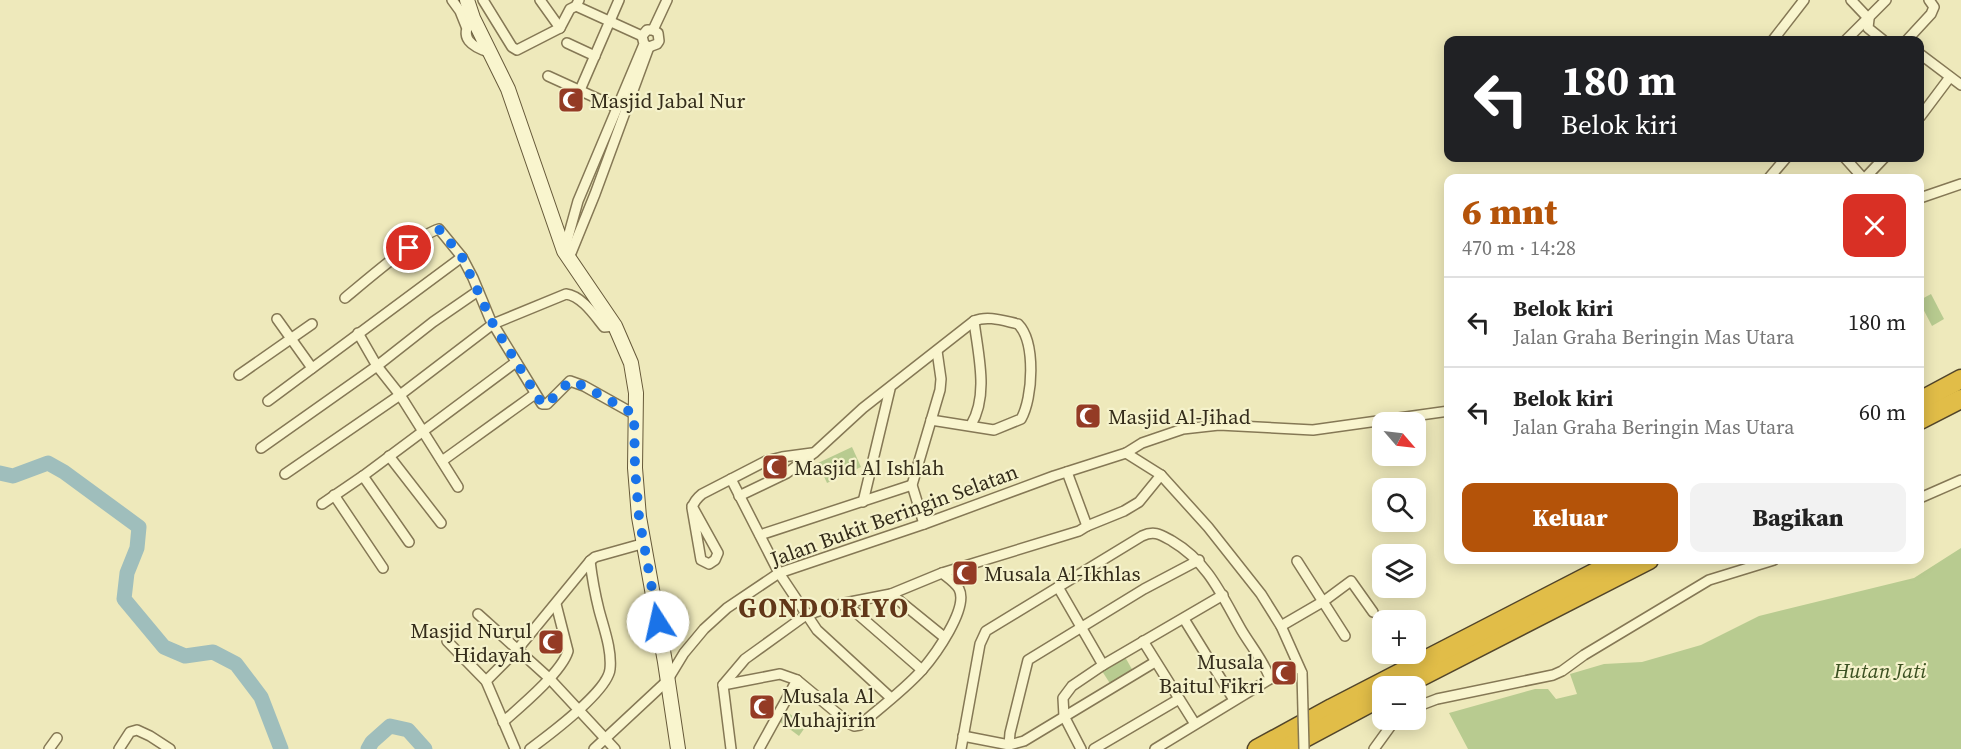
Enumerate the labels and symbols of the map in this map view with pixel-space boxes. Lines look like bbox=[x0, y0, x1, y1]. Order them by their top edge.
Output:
mosque icon: Masjid Jabal Nur bbox=[556, 85, 586, 115]
place label: Masjid Jabal Nur bbox=[590, 86, 745, 115]
pin bbox=[383, 222, 434, 273]
mosque icon: Masjid Al-Jihad bbox=[1073, 401, 1103, 431]
place label: Masjid Al-Jihad bbox=[1108, 402, 1251, 431]
north arrow bbox=[1372, 412, 1426, 466]
mosque icon: Masjid Al Ishlah bbox=[760, 452, 790, 482]
place label: Masjid Al Ishlah bbox=[794, 453, 945, 482]
street label: Jalan Bukit Beringin Selatan bbox=[765, 457, 1022, 574]
mosque icon: Musala Al-Ikhlas bbox=[950, 558, 980, 588]
place label: Musala Al-Ikhlas bbox=[984, 559, 1141, 588]
district label: GONDORIYO bbox=[738, 589, 910, 626]
position arrow bbox=[626, 590, 690, 654]
place label: Masjid Nurul Hidayah bbox=[410, 616, 532, 669]
mosque icon: Masjid Nurul Hidayah bbox=[536, 627, 566, 657]
place label: Musala Baitul Fikri bbox=[1159, 647, 1264, 700]
park label: Hutan Jati bbox=[1833, 656, 1927, 685]
mosque icon: Musala Baitul Fikri bbox=[1269, 658, 1299, 688]
place label: Musala Al Muhajirin bbox=[782, 681, 876, 734]
mosque icon: Musala Al Muhajirin bbox=[747, 692, 777, 722]

